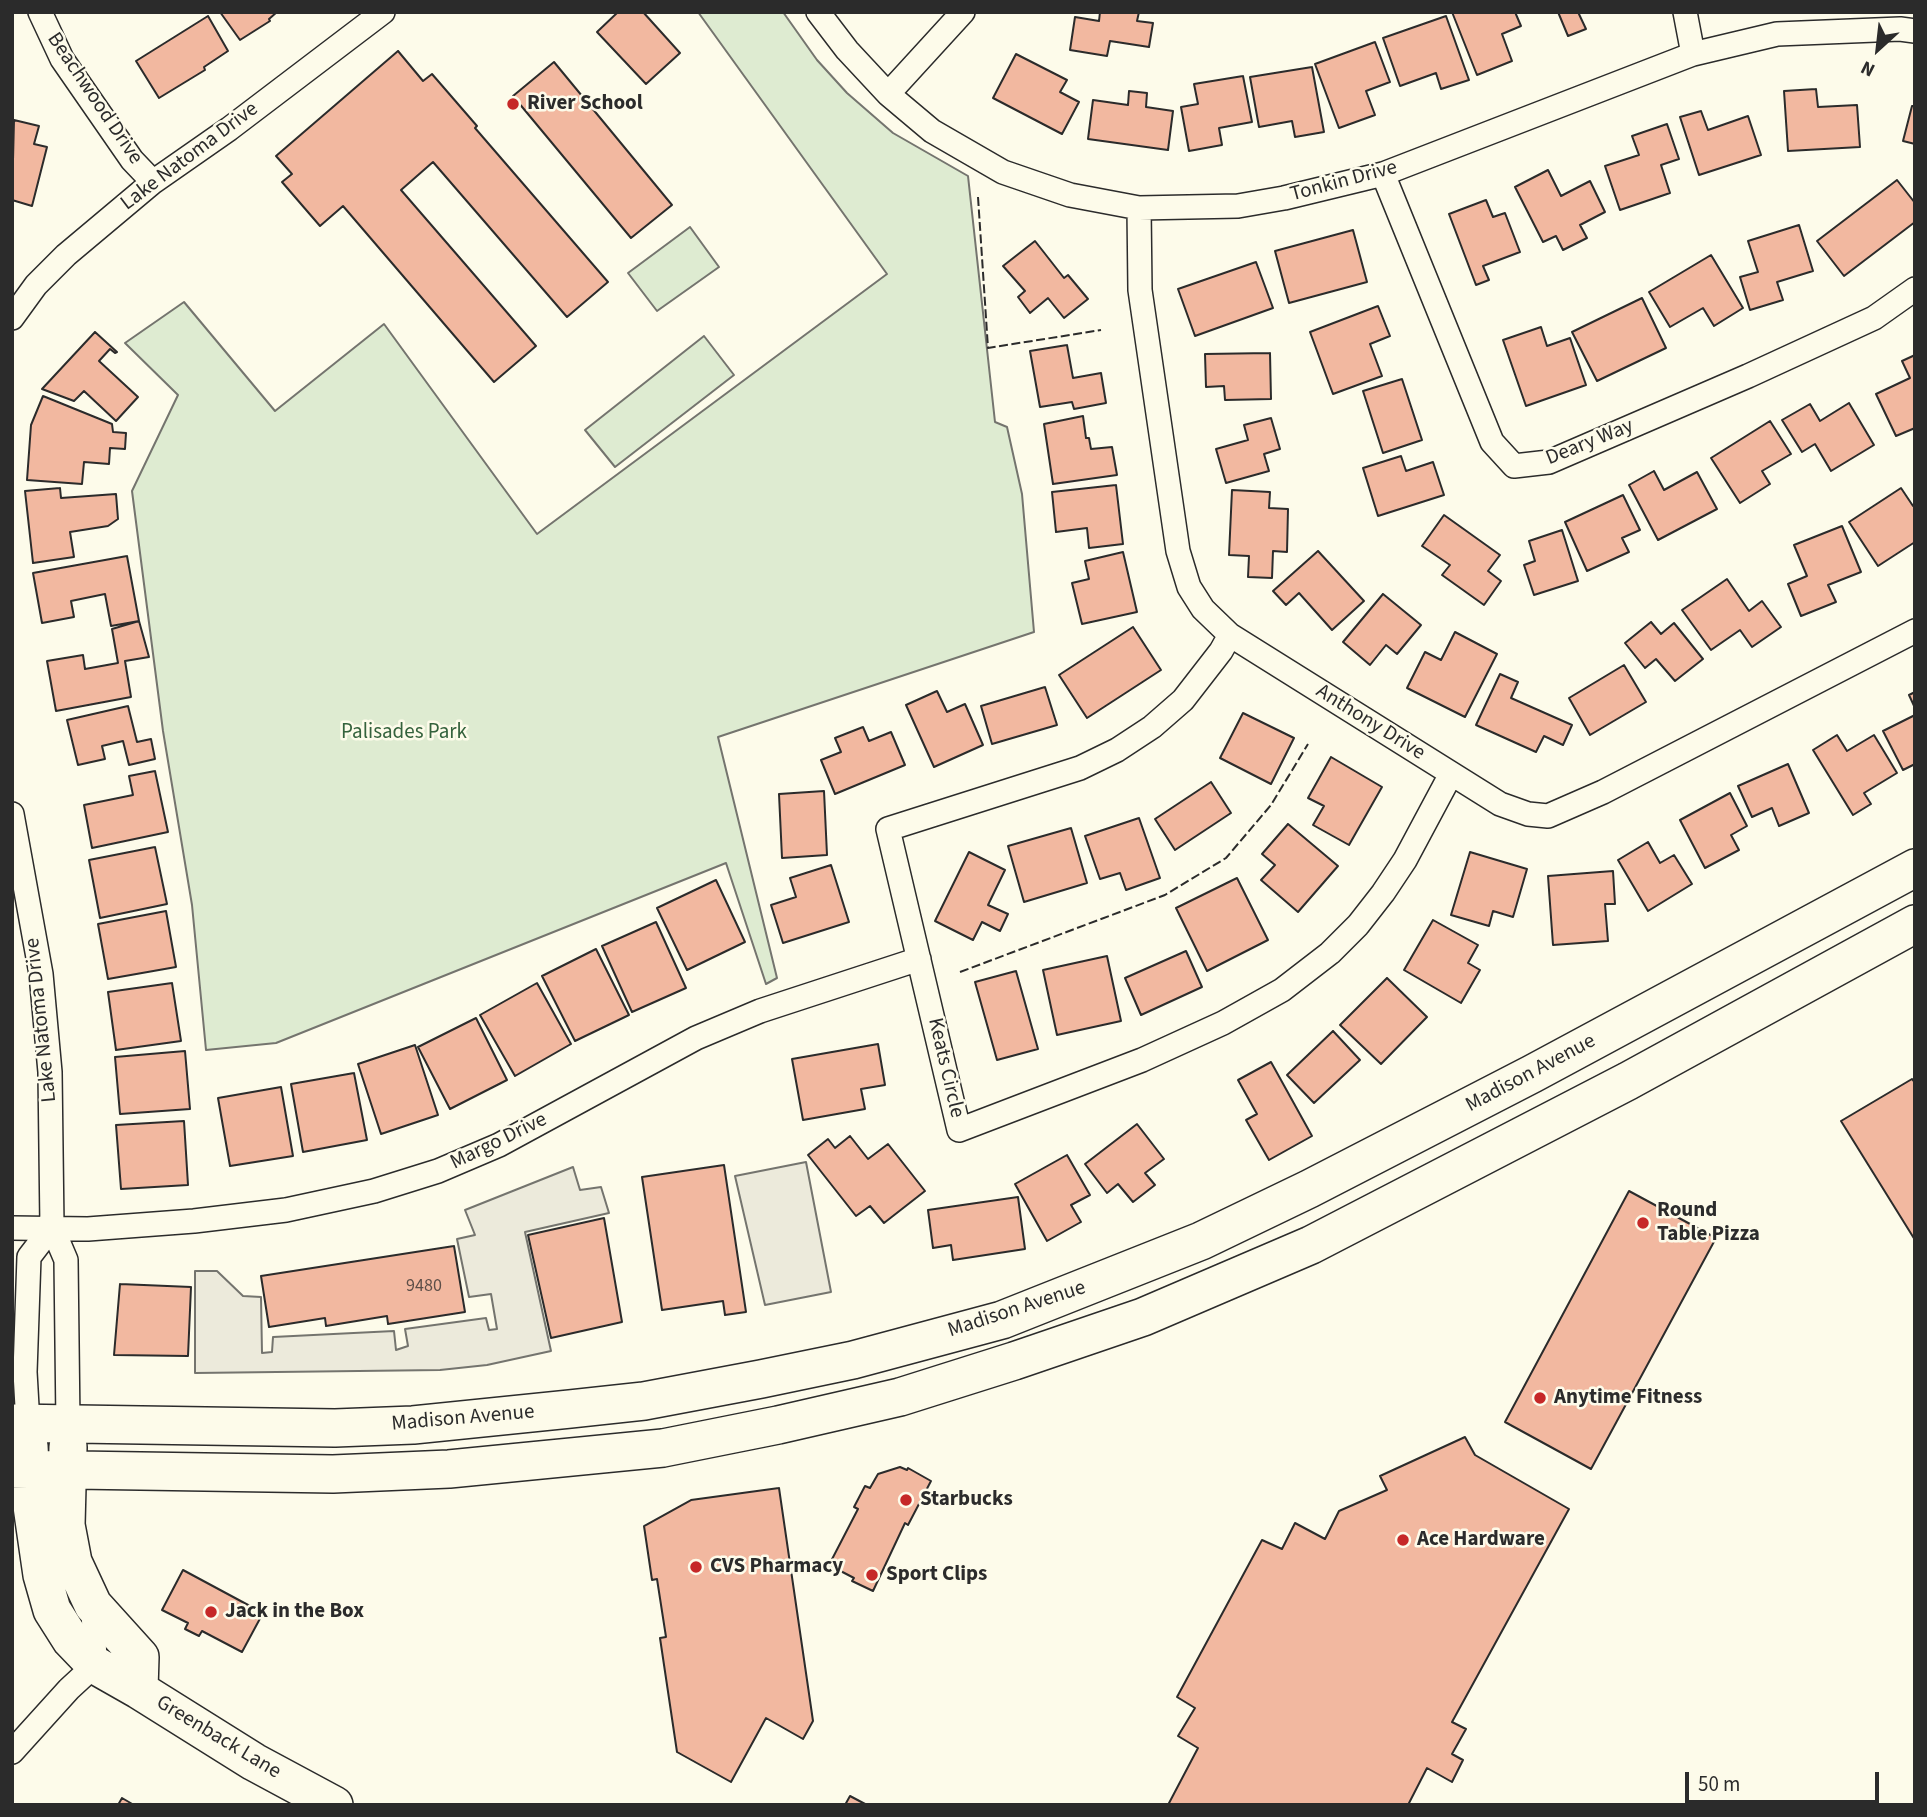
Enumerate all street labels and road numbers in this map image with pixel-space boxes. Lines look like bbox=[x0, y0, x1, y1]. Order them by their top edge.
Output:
street label: Beachwood Drive bbox=[41, 28, 147, 170]
street label: Lake Natoma Drive bbox=[116, 97, 264, 217]
street label: Tonkin Drive bbox=[1288, 156, 1400, 208]
street label: Deary Way bbox=[1543, 414, 1637, 472]
street label: Anthony Drive bbox=[1311, 680, 1429, 766]
street label: Lake Natoma Drive bbox=[21, 937, 63, 1103]
street label: Keats Circle bbox=[921, 1016, 969, 1120]
street label: Madison Avenue bbox=[1462, 1029, 1600, 1119]
street label: Margo Drive bbox=[447, 1108, 551, 1176]
street label: Madison Avenue bbox=[945, 1276, 1089, 1344]
street label: Madison Avenue bbox=[391, 1400, 535, 1438]
street label: Greenback Lane bbox=[151, 1691, 285, 1785]

